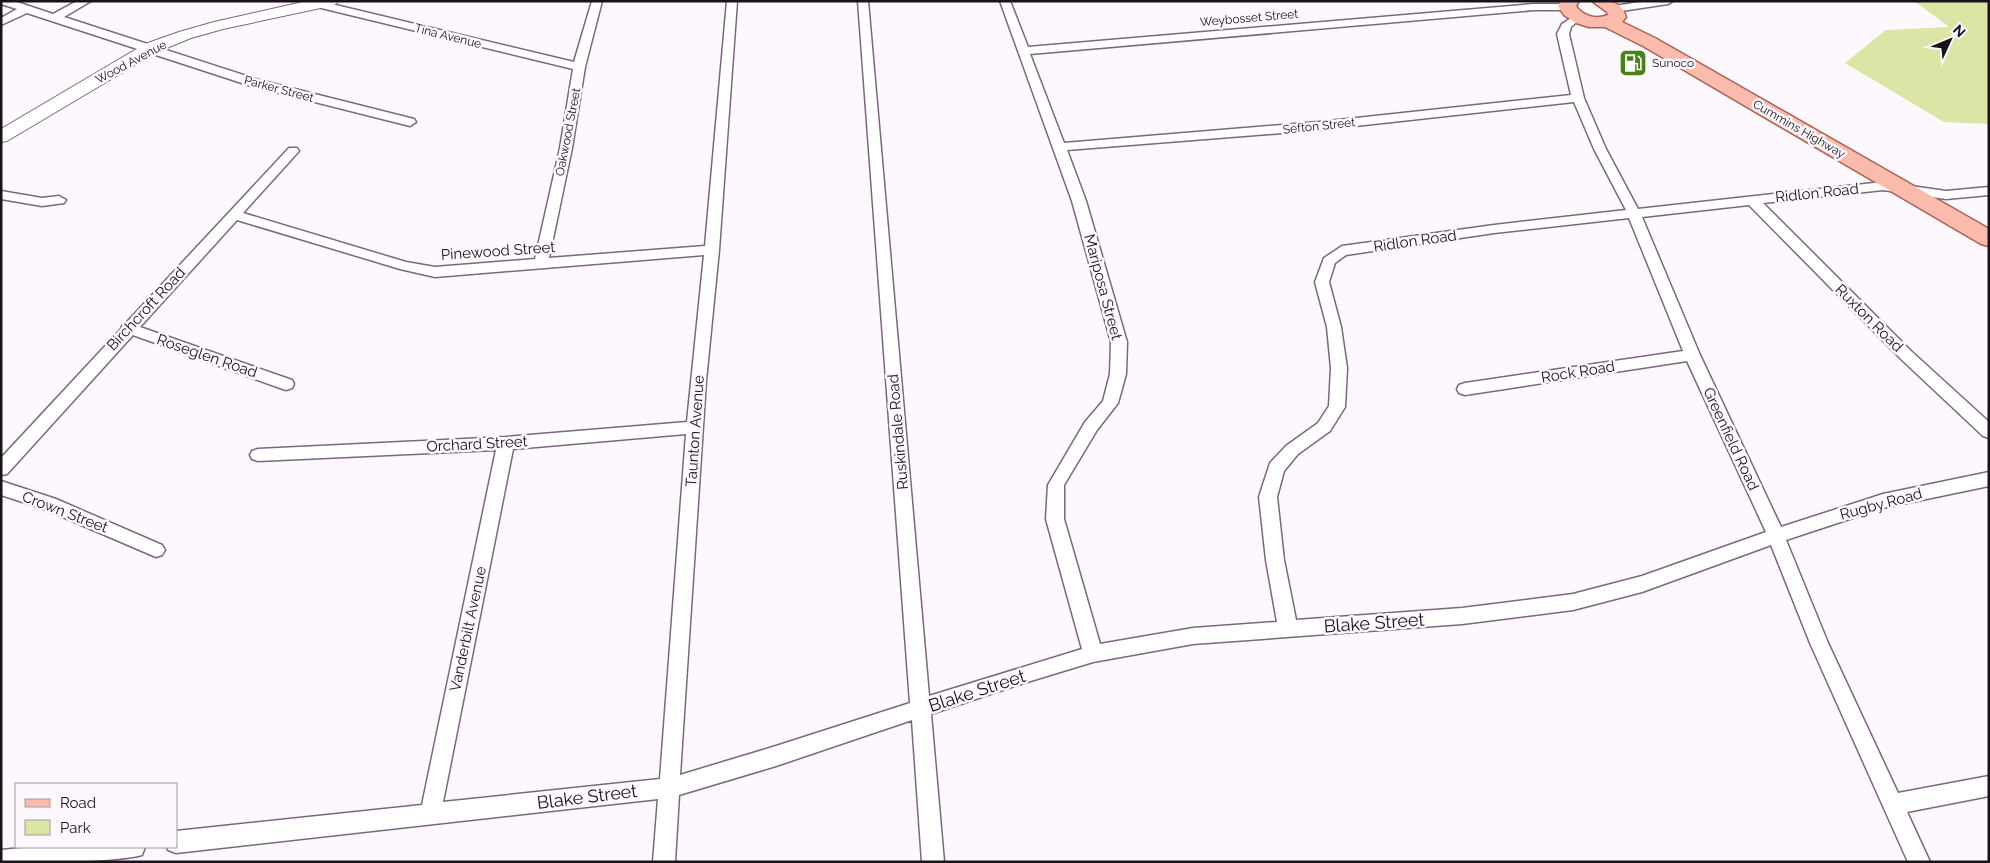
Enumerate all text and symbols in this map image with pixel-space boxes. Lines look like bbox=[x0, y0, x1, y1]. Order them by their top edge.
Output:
street label: Weybosset Street bbox=[1199, 7, 1299, 29]
north arrow bbox=[1925, 15, 1975, 65]
street label: Tina Avenue bbox=[413, 21, 483, 51]
text: N bbox=[1950, 22, 1969, 40]
street label: Wood Avenue bbox=[93, 37, 169, 87]
fuel station icon: Sunoco bbox=[1618, 48, 1648, 78]
place label: Sunoco bbox=[1652, 56, 1694, 70]
street label: Parker Street bbox=[243, 73, 315, 105]
street label: Oakwood Street bbox=[553, 87, 583, 177]
street label: Cummins Highway bbox=[1750, 97, 1848, 161]
street label: Sefton Street bbox=[1282, 115, 1356, 137]
street label: Ridlon Road bbox=[1774, 180, 1860, 206]
street label: Ridlon Road bbox=[1372, 226, 1458, 256]
street label: Mariposa Street bbox=[1080, 232, 1126, 342]
street label: Pinewood Street bbox=[440, 238, 556, 264]
street label: Birchcroft Road bbox=[103, 264, 189, 354]
street label: Ruxton Road bbox=[1831, 280, 1907, 356]
street label: Roseglen Road bbox=[154, 330, 260, 382]
street label: Rock Road bbox=[1540, 357, 1616, 387]
street label: Ruskindale Road bbox=[884, 373, 912, 491]
street label: Taunton Avenue bbox=[682, 374, 708, 487]
street label: Greenfield Road bbox=[1699, 385, 1763, 493]
street label: Orchard Street bbox=[426, 432, 528, 456]
street label: Rugby Road bbox=[1838, 484, 1924, 524]
street label: Crown Street bbox=[20, 487, 110, 537]
street label: Vanderbilt Avenue bbox=[446, 565, 490, 693]
street label: Blake Street bbox=[1323, 609, 1425, 636]
street label: Blake Street bbox=[926, 665, 1028, 716]
street label: Blake Street bbox=[536, 780, 638, 813]
legend bbox=[15, 783, 178, 848]
text: Road bbox=[60, 794, 96, 812]
text: Park bbox=[60, 819, 91, 837]

